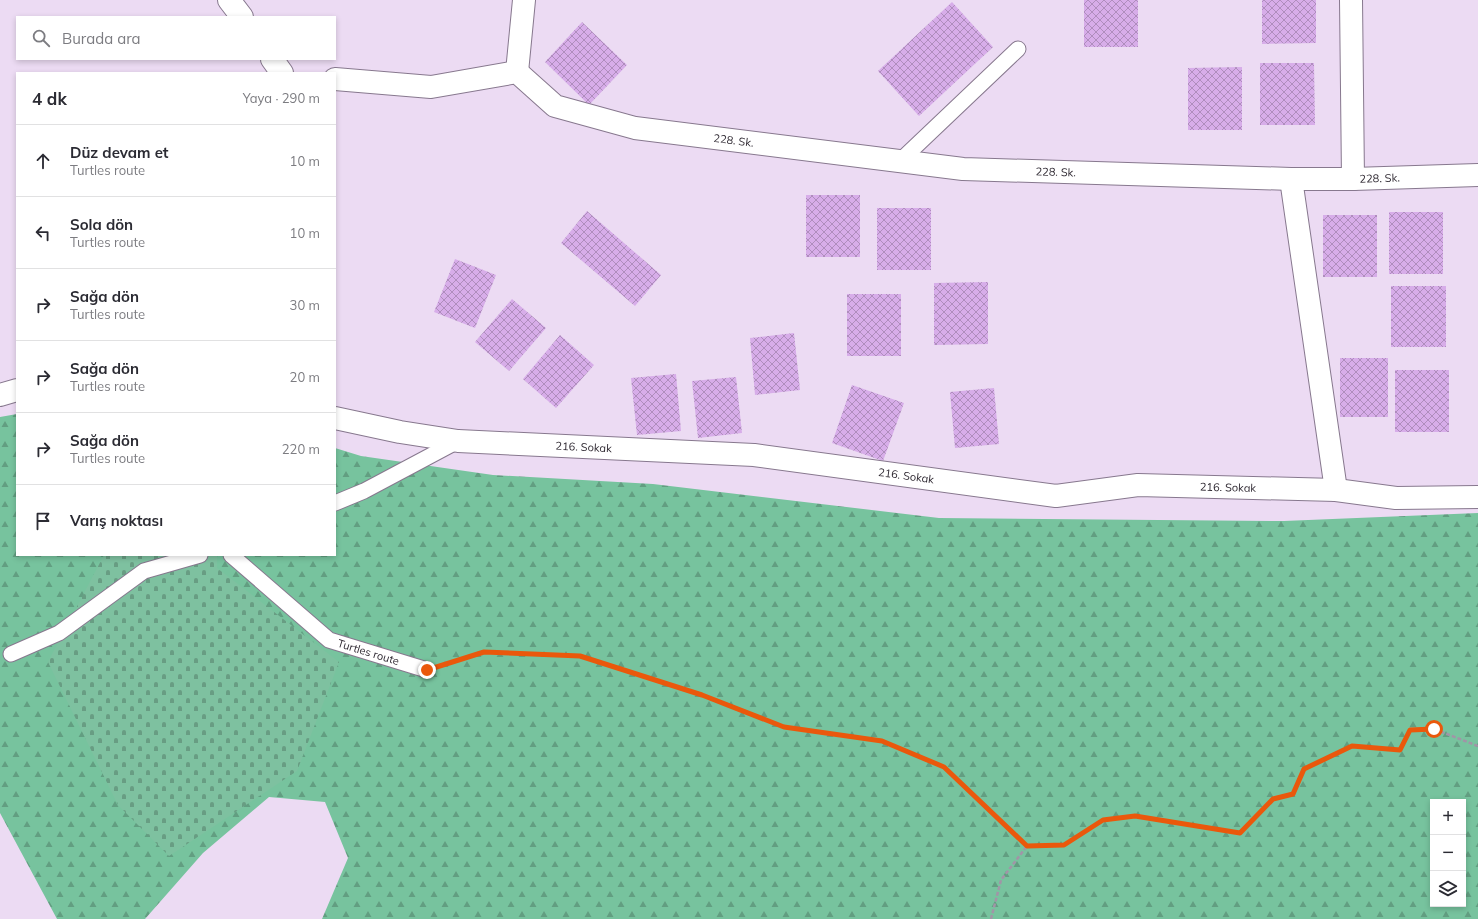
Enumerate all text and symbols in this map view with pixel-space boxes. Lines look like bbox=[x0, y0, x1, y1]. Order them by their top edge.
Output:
search box bbox=[16, 16, 336, 60]
icon: search bbox=[30, 27, 52, 49]
text: Burada ara bbox=[62, 29, 141, 48]
text: 4 dk bbox=[32, 88, 67, 109]
text: Yaya · 290 m bbox=[243, 90, 320, 106]
street label: 228. Sk. bbox=[713, 131, 755, 150]
text: Düz devam et bbox=[70, 143, 169, 162]
icon: ahead bbox=[32, 150, 54, 172]
text: 10 m bbox=[290, 153, 320, 169]
text: Turtles route bbox=[70, 162, 145, 178]
street label: 228. Sk. bbox=[1035, 164, 1076, 179]
street label: 228. Sk. bbox=[1359, 171, 1400, 186]
text: Sola dön bbox=[70, 215, 133, 234]
icon: left bbox=[32, 222, 54, 244]
text: 10 m bbox=[290, 225, 320, 241]
text: Turtles route bbox=[70, 234, 145, 250]
text: Sağa dön bbox=[70, 287, 139, 306]
icon: right bbox=[32, 294, 54, 316]
text: 30 m bbox=[290, 297, 320, 313]
text: Turtles route bbox=[70, 306, 145, 322]
text: Sağa dön bbox=[70, 359, 139, 378]
icon: right bbox=[32, 366, 54, 388]
text: 20 m bbox=[290, 369, 320, 385]
text: Turtles route bbox=[70, 378, 145, 394]
text: Sağa dön bbox=[70, 431, 139, 450]
icon: right bbox=[32, 438, 54, 460]
street label: 216. Sokak bbox=[555, 439, 612, 455]
text: 220 m bbox=[282, 441, 320, 457]
text: Turtles route bbox=[70, 450, 145, 466]
street label: 216. Sokak bbox=[877, 465, 935, 486]
street label: 216. Sokak bbox=[1200, 480, 1257, 495]
icon: arrive bbox=[32, 510, 54, 532]
text: Varış noktası bbox=[70, 511, 163, 530]
street label: Turtles route bbox=[336, 636, 401, 668]
route end bbox=[418, 661, 436, 679]
route start bbox=[1425, 720, 1443, 738]
map controls bbox=[1430, 799, 1466, 907]
button: + bbox=[1430, 799, 1466, 835]
button: − bbox=[1430, 835, 1466, 871]
button: layers bbox=[1430, 871, 1466, 907]

